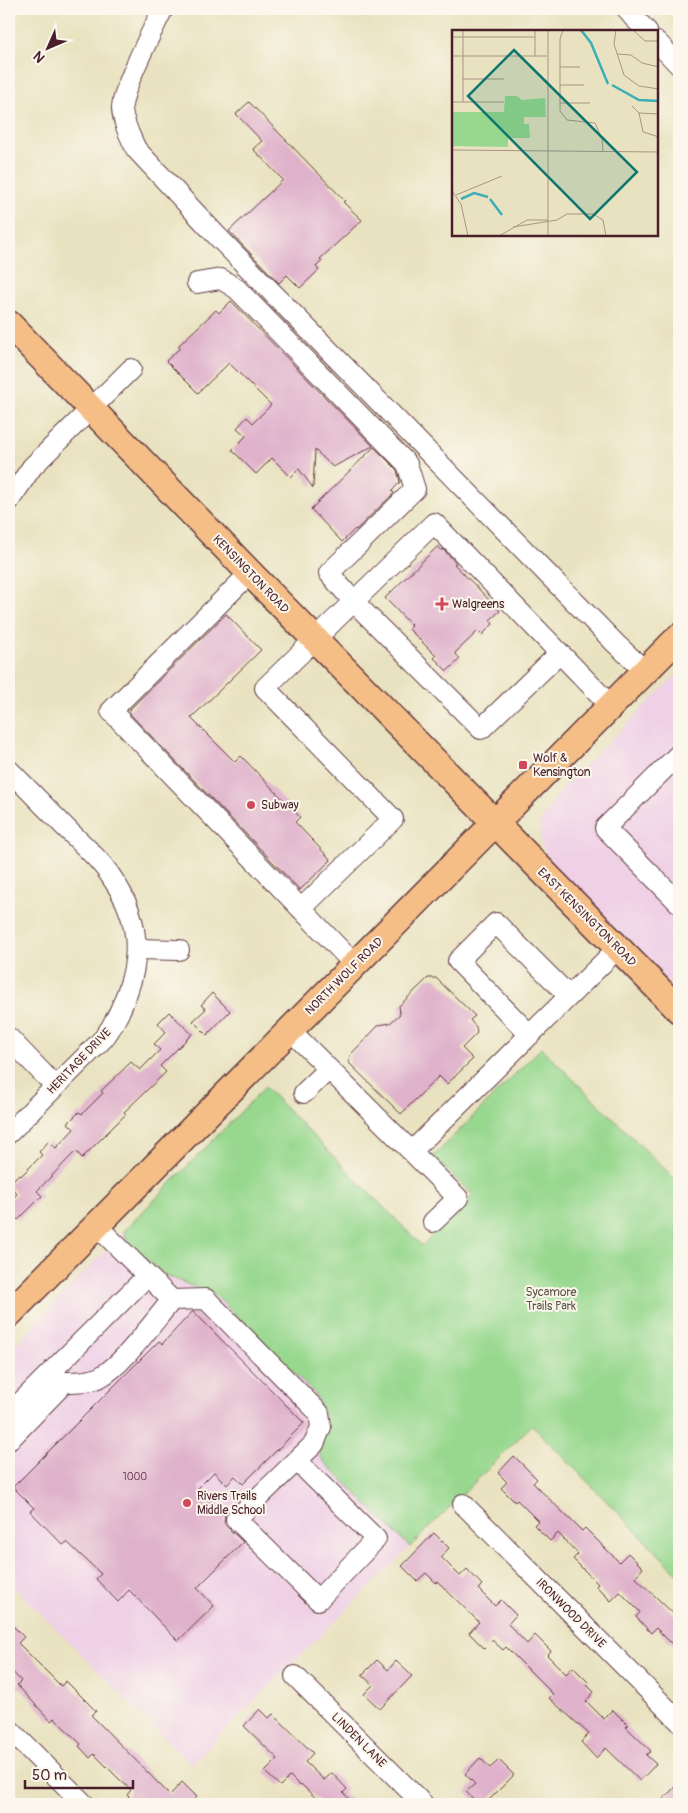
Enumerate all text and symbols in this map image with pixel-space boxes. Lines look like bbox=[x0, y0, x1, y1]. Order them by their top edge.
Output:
north arrow bbox=[22, 22, 72, 72]
inset map bbox=[452, 30, 658, 236]
text: N bbox=[30, 47, 49, 66]
street label: KENSINGTON ROAD bbox=[209, 532, 292, 617]
place label: Walgreens bbox=[452, 597, 505, 612]
marker: Walgreens bbox=[436, 598, 448, 610]
place label: Wolf & Kensington bbox=[533, 751, 591, 780]
marker: Wolf & Kensington bbox=[517, 759, 529, 771]
place label: Subway bbox=[261, 798, 299, 813]
marker: Subway bbox=[245, 799, 257, 811]
street label: EAST KENSINGTON ROAD bbox=[534, 865, 639, 970]
street label: NORTH WOLF ROAD bbox=[302, 934, 387, 1018]
street label: HERITAGE DRIVE bbox=[44, 1025, 115, 1098]
park label: Sycamore Trails Park bbox=[526, 1285, 577, 1314]
house number: 1000 bbox=[123, 1471, 147, 1483]
place label: Rivers Trails Middle School bbox=[197, 1489, 266, 1518]
marker: Rivers Trails Middle School bbox=[181, 1497, 193, 1509]
street label: IRONWOOD DRIVE bbox=[532, 1575, 609, 1652]
street label: LINDEN LANE bbox=[328, 1710, 389, 1771]
scale bar bbox=[25, 1758, 132, 1790]
text: 50 m bbox=[32, 1766, 67, 1785]

